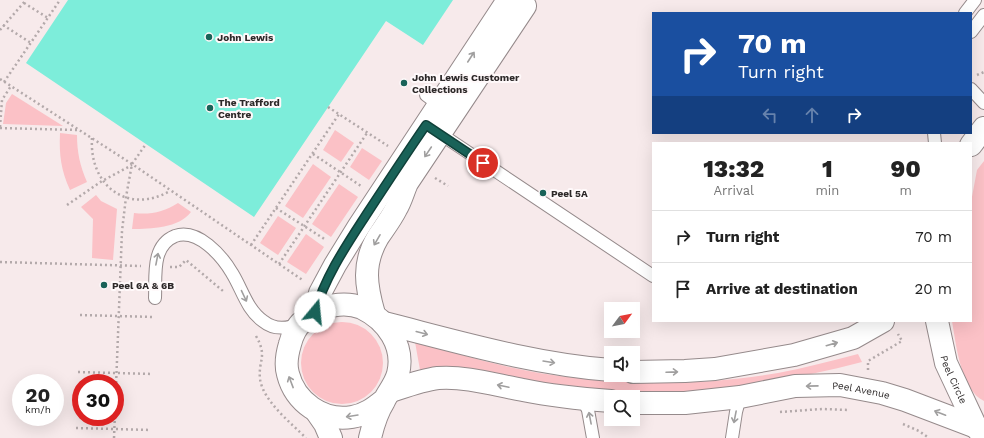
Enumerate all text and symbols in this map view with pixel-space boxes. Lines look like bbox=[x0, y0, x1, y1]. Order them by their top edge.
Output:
text: 70 m bbox=[738, 27, 807, 60]
icon: right bbox=[672, 28, 724, 80]
marker: John Lewis bbox=[204, 32, 214, 42]
place label: John Lewis bbox=[217, 32, 274, 43]
one-way arrow bbox=[467, 52, 475, 63]
text: Turn right bbox=[738, 61, 824, 82]
place label: John Lewis Customer Collections bbox=[412, 72, 520, 95]
marker: John Lewis Customer Collections bbox=[399, 78, 409, 88]
place label: The Trafford Centre bbox=[218, 97, 280, 120]
marker: The Trafford Centre bbox=[205, 103, 215, 113]
icon: left bbox=[759, 104, 781, 126]
icon: ahead bbox=[801, 104, 823, 126]
icon: right bbox=[843, 104, 865, 126]
pin bbox=[466, 146, 500, 180]
one-way arrow bbox=[424, 147, 432, 158]
icon: arrive bbox=[472, 152, 494, 174]
text: 13:32 bbox=[703, 155, 764, 183]
text: 1 bbox=[822, 155, 833, 183]
text: 90 bbox=[890, 155, 921, 183]
text: Arrival bbox=[713, 183, 754, 198]
text: min bbox=[815, 183, 839, 198]
text: m bbox=[899, 183, 912, 198]
marker: Peel 5A bbox=[538, 188, 548, 198]
place label: Peel 5A bbox=[551, 188, 588, 199]
icon: right bbox=[672, 226, 694, 248]
text: Turn right bbox=[706, 228, 779, 246]
text: 70 m bbox=[915, 228, 952, 246]
one-way arrow bbox=[372, 234, 380, 246]
one-way arrow bbox=[154, 253, 162, 266]
icon: arrive bbox=[672, 278, 694, 300]
marker: Peel 6A & 6B bbox=[99, 280, 109, 290]
place label: Peel 6A & 6B bbox=[112, 280, 174, 291]
text: Arrive at destination bbox=[706, 280, 858, 298]
text: 20 m bbox=[915, 280, 952, 298]
one-way arrow bbox=[241, 289, 248, 301]
position arrow bbox=[294, 291, 336, 333]
north arrow bbox=[604, 302, 640, 338]
map controls bbox=[604, 302, 640, 426]
one-way arrow bbox=[415, 329, 428, 337]
one-way arrow bbox=[825, 340, 838, 347]
button: sound bbox=[604, 346, 640, 382]
street label: Peel Circle bbox=[939, 354, 970, 405]
one-way arrow bbox=[542, 358, 555, 366]
one-way arrow bbox=[665, 368, 678, 375]
speed limit sign: 30 bbox=[72, 374, 124, 426]
one-way arrow bbox=[287, 377, 294, 389]
street label: Peel Avenue bbox=[832, 379, 892, 401]
one-way arrow bbox=[497, 382, 510, 390]
one-way arrow bbox=[806, 382, 819, 390]
text: 20 bbox=[26, 383, 50, 407]
button: search bbox=[604, 390, 640, 426]
text: km/h bbox=[25, 404, 51, 415]
one-way arrow bbox=[934, 409, 946, 417]
one-way arrow bbox=[731, 410, 739, 423]
one-way arrow bbox=[345, 412, 358, 420]
one-way arrow bbox=[586, 412, 594, 425]

